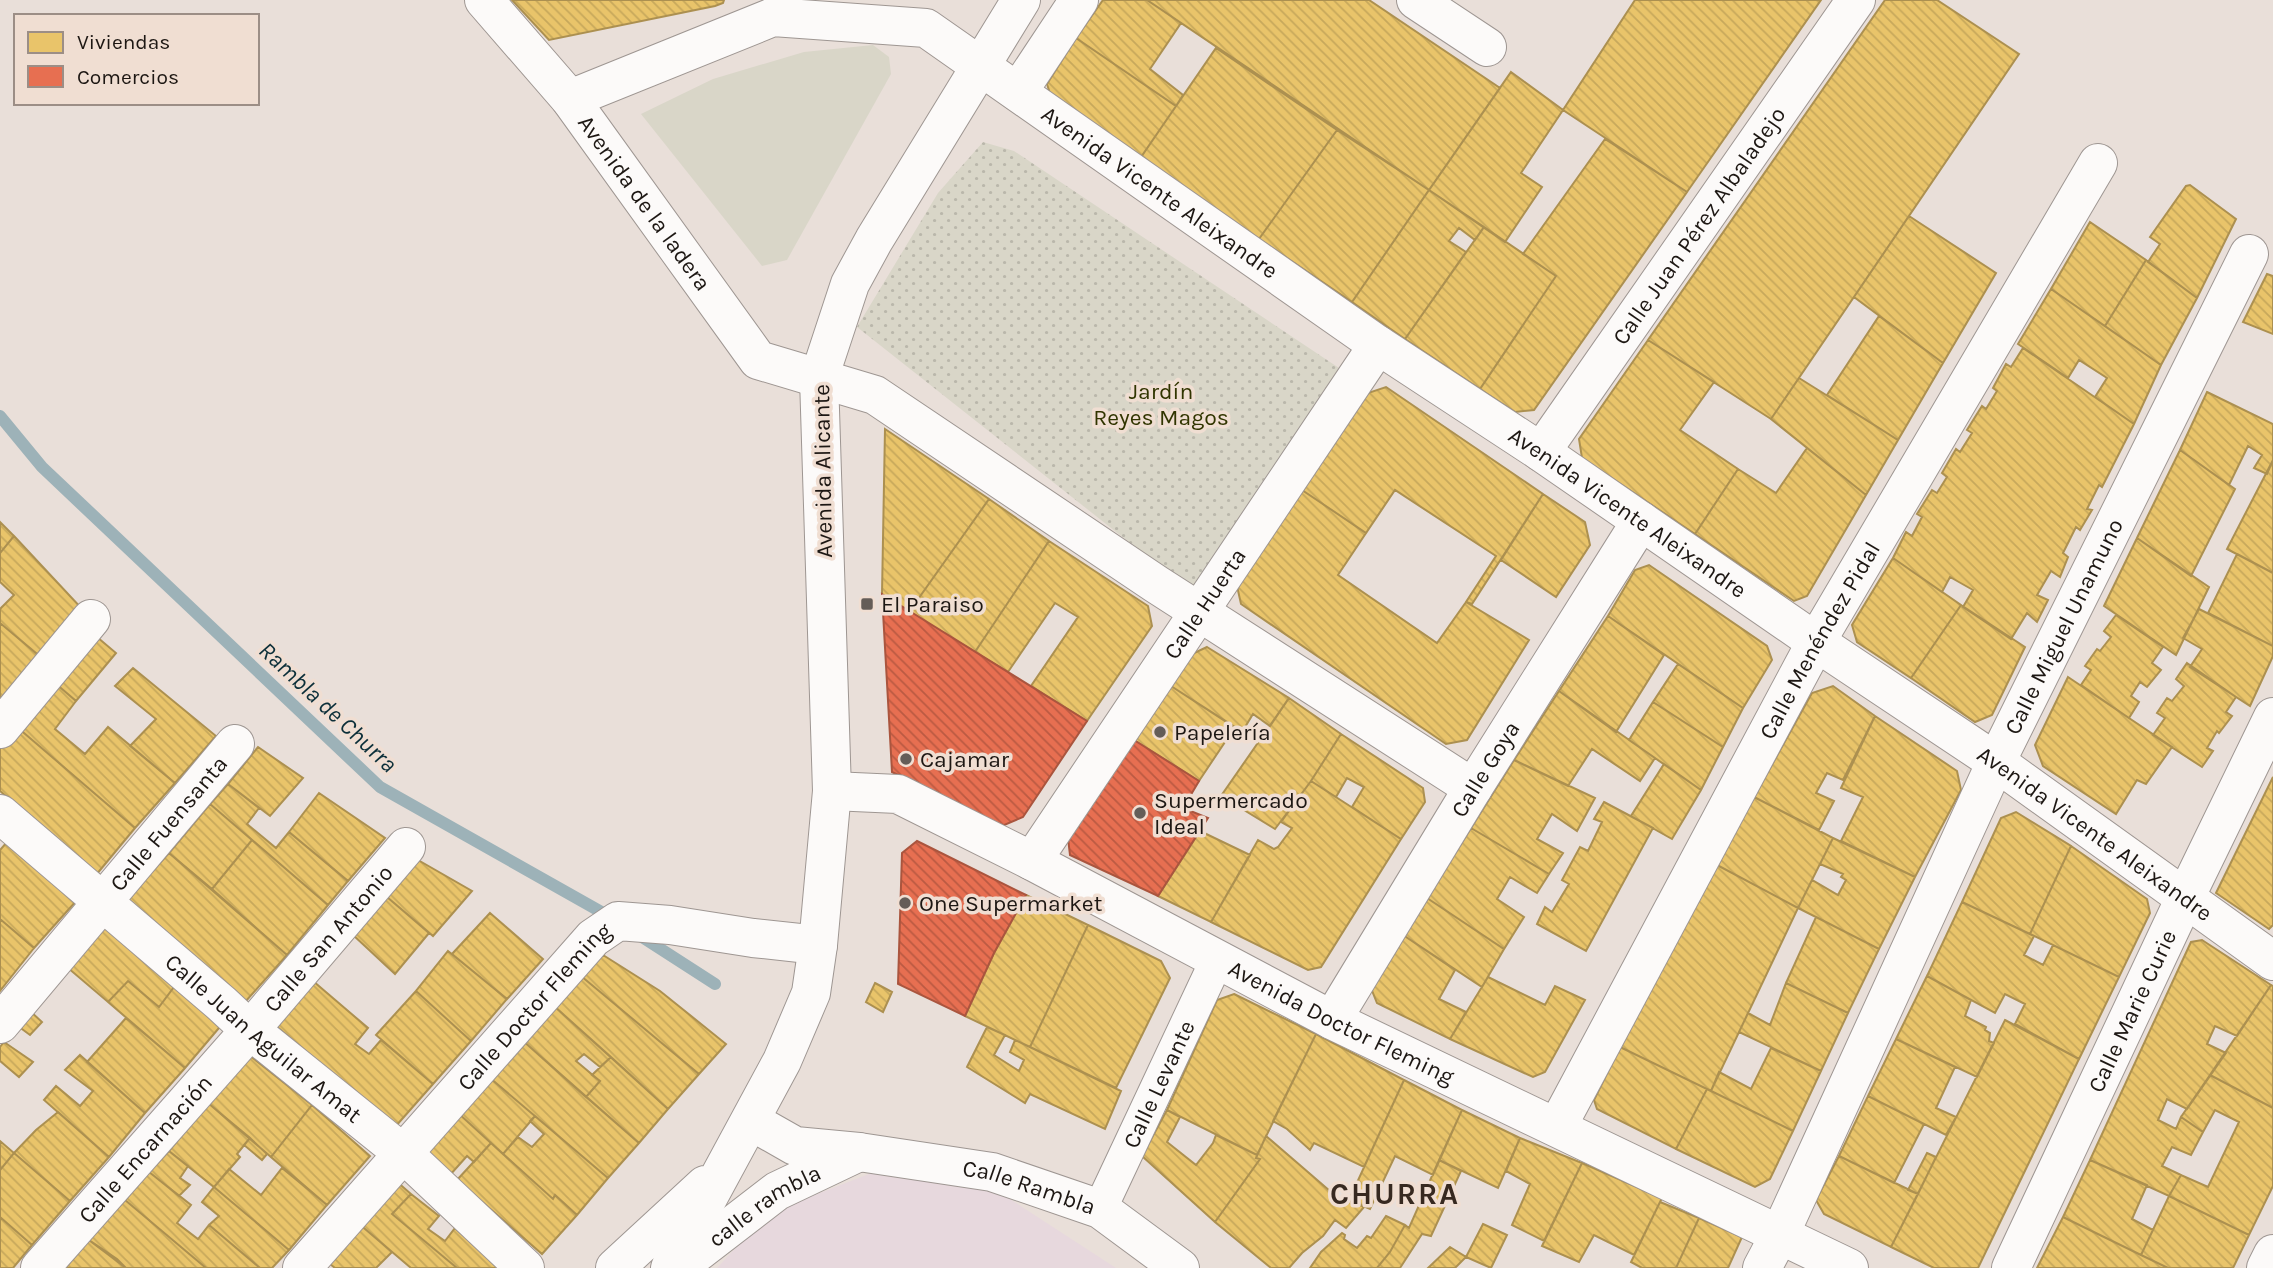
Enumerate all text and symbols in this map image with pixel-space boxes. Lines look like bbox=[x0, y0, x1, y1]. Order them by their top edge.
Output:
legend bbox=[14, 14, 259, 105]
text: Viviendas bbox=[77, 30, 170, 54]
text: Comercios bbox=[77, 65, 179, 89]
street label: Avenida Vicente Aleixandre bbox=[1037, 100, 1283, 284]
street label: Calle Juan Pérez Albaladejo bbox=[1607, 101, 1791, 350]
street label: Avenida de la ladera bbox=[572, 110, 717, 296]
park label: Jardín Reyes Magos bbox=[1093, 378, 1229, 431]
street label: Avenida Alicante bbox=[808, 384, 838, 558]
street label: Avenida Vicente Aleixandre bbox=[1504, 421, 1752, 603]
street label: Calle Miguel Unamuno bbox=[1998, 514, 2129, 739]
street label: Calle Menéndez Pidal bbox=[1753, 537, 1886, 743]
street label: Calle Huerta bbox=[1158, 543, 1251, 664]
place label: El Paraiso bbox=[881, 591, 984, 618]
marker: El Paraiso bbox=[859, 596, 875, 612]
water label: Rambla de Churra bbox=[253, 636, 403, 778]
street label: Calle Goya bbox=[1445, 716, 1525, 822]
place label: Papelería bbox=[1174, 719, 1271, 746]
marker: Papelería bbox=[1152, 724, 1168, 740]
street label: Avenida Vicente Aleixandre bbox=[1973, 740, 2218, 927]
place label: Cajamar bbox=[920, 746, 1010, 773]
street label: Calle Fuensanta bbox=[104, 750, 233, 896]
marker: Cajamar bbox=[898, 751, 914, 767]
place label: Supermercado Ideal bbox=[1154, 787, 1308, 840]
marker: Supermercado Ideal bbox=[1132, 805, 1148, 821]
street label: Calle San Antonio bbox=[258, 859, 398, 1017]
place label: One Supermarket bbox=[919, 890, 1103, 917]
marker: One Supermarket bbox=[897, 895, 913, 911]
street label: Calle Doctor Fleming bbox=[452, 916, 616, 1096]
street label: Calle Marie Curie bbox=[2082, 925, 2182, 1097]
street label: Calle Juan Aguilar Amat bbox=[160, 948, 368, 1128]
street label: Avenida Doctor Fleming bbox=[1224, 954, 1459, 1090]
street label: Calle Levante bbox=[1117, 1016, 1200, 1152]
street label: Calle Encarnación bbox=[73, 1069, 218, 1228]
street label: Calle Rambla bbox=[961, 1154, 1099, 1220]
street label: calle rambla bbox=[703, 1159, 825, 1252]
district label: CHURRA bbox=[1330, 1176, 1460, 1212]

